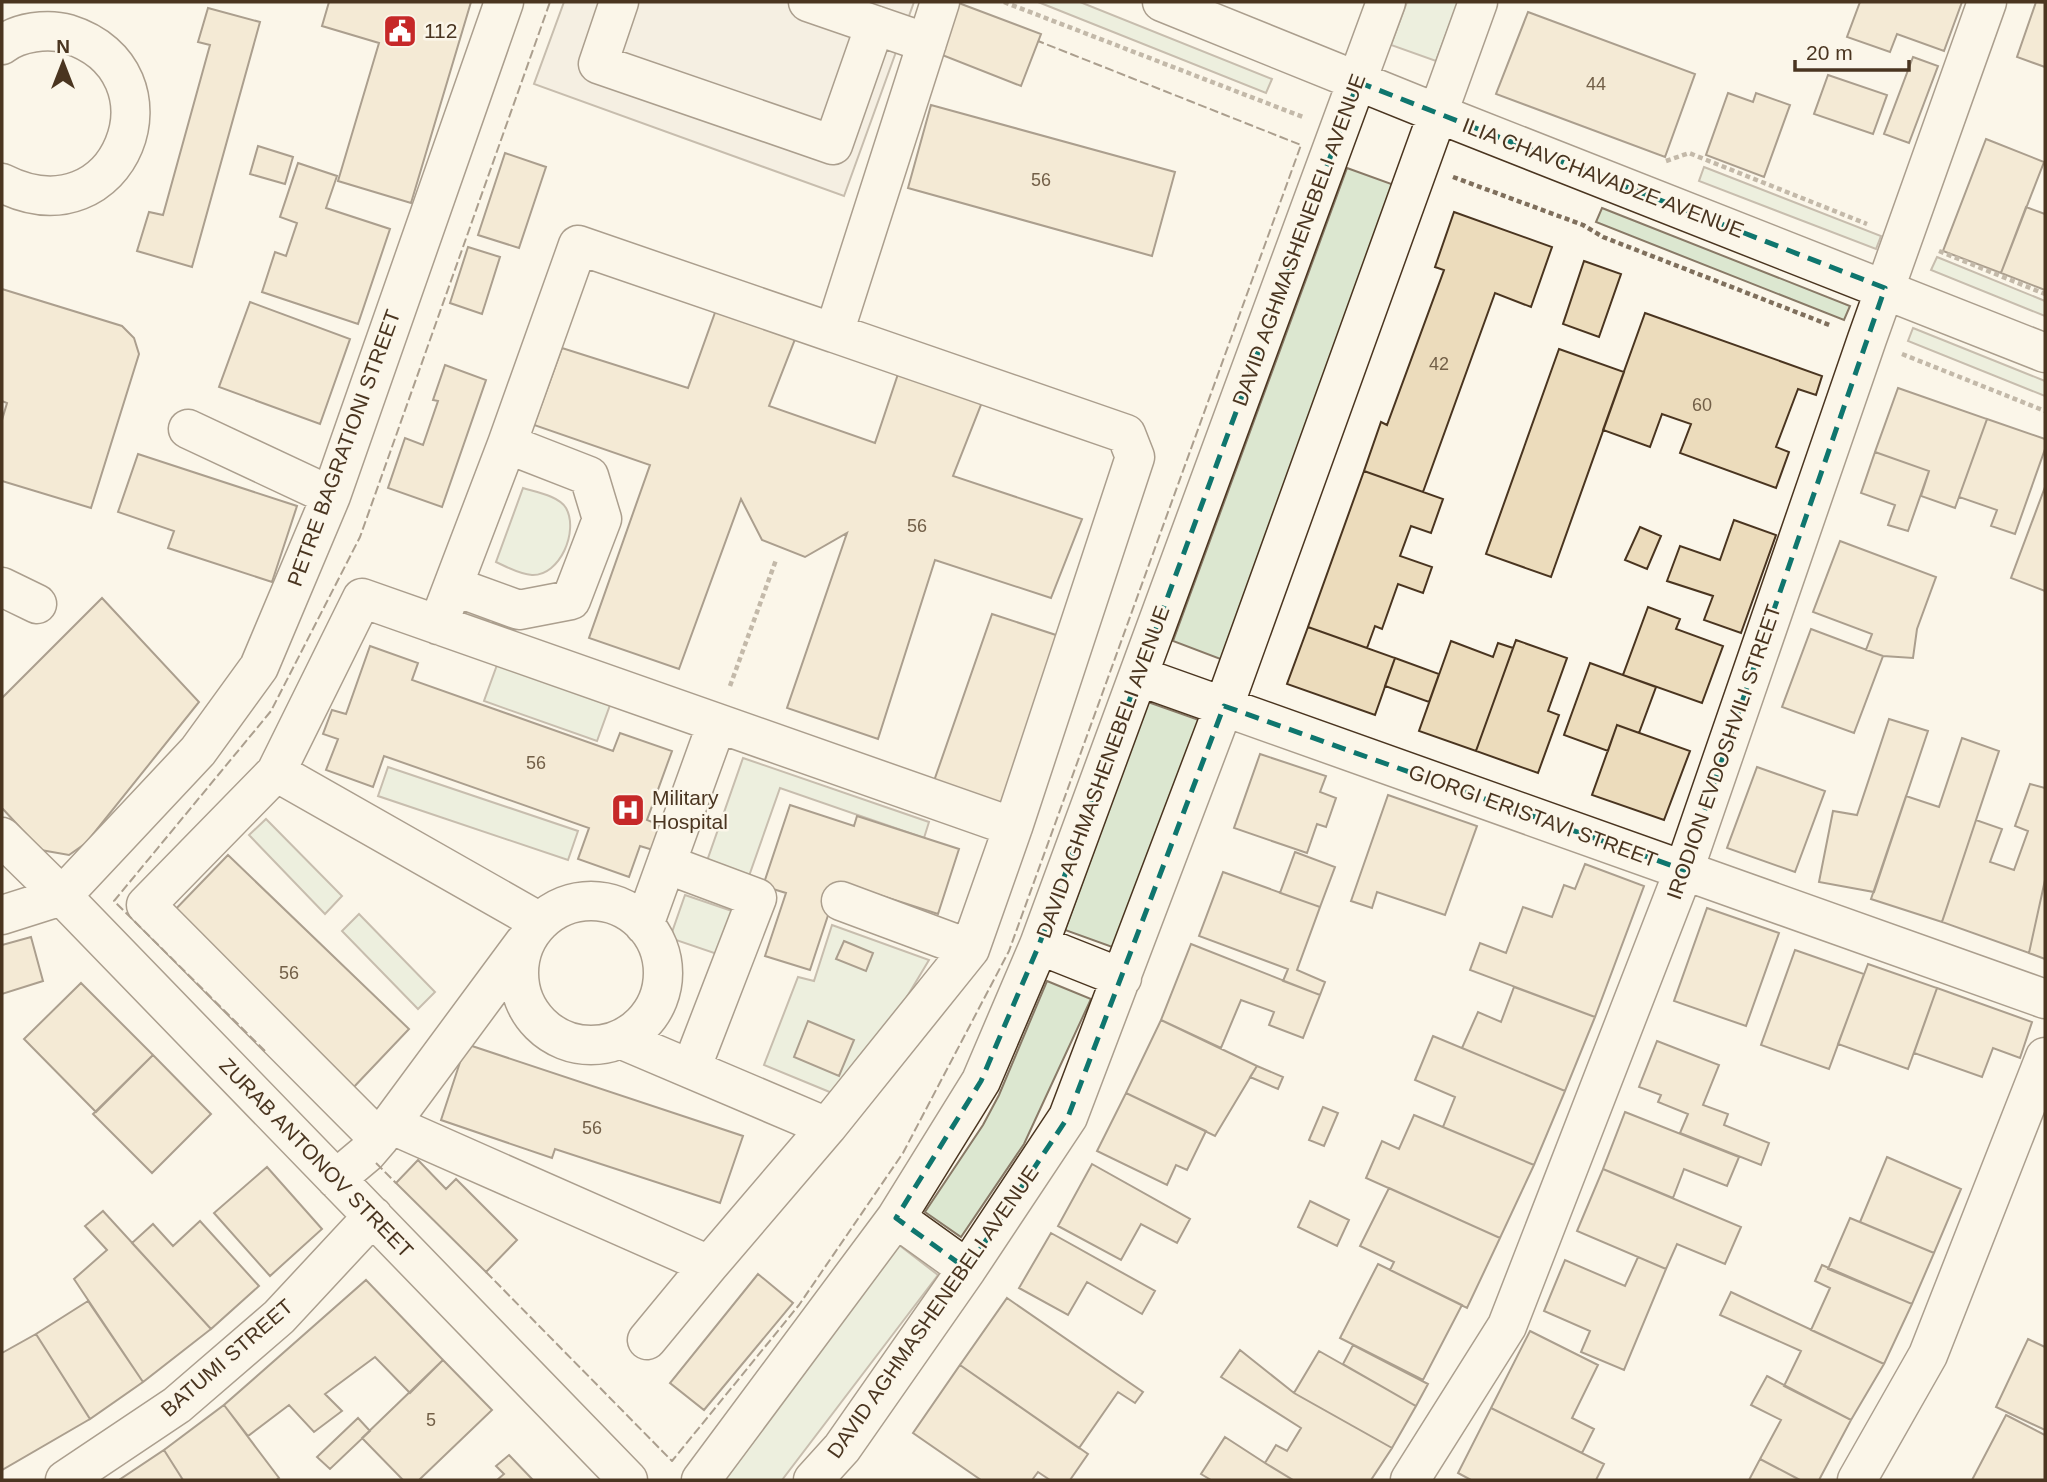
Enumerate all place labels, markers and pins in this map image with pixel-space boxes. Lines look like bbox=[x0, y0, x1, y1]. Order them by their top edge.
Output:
public building icon: 112 bbox=[381, 12, 419, 50]
place label: 112 bbox=[424, 19, 457, 42]
place label: Military Hospital bbox=[652, 786, 728, 833]
hospital icon: Military Hospital bbox=[609, 791, 647, 829]

